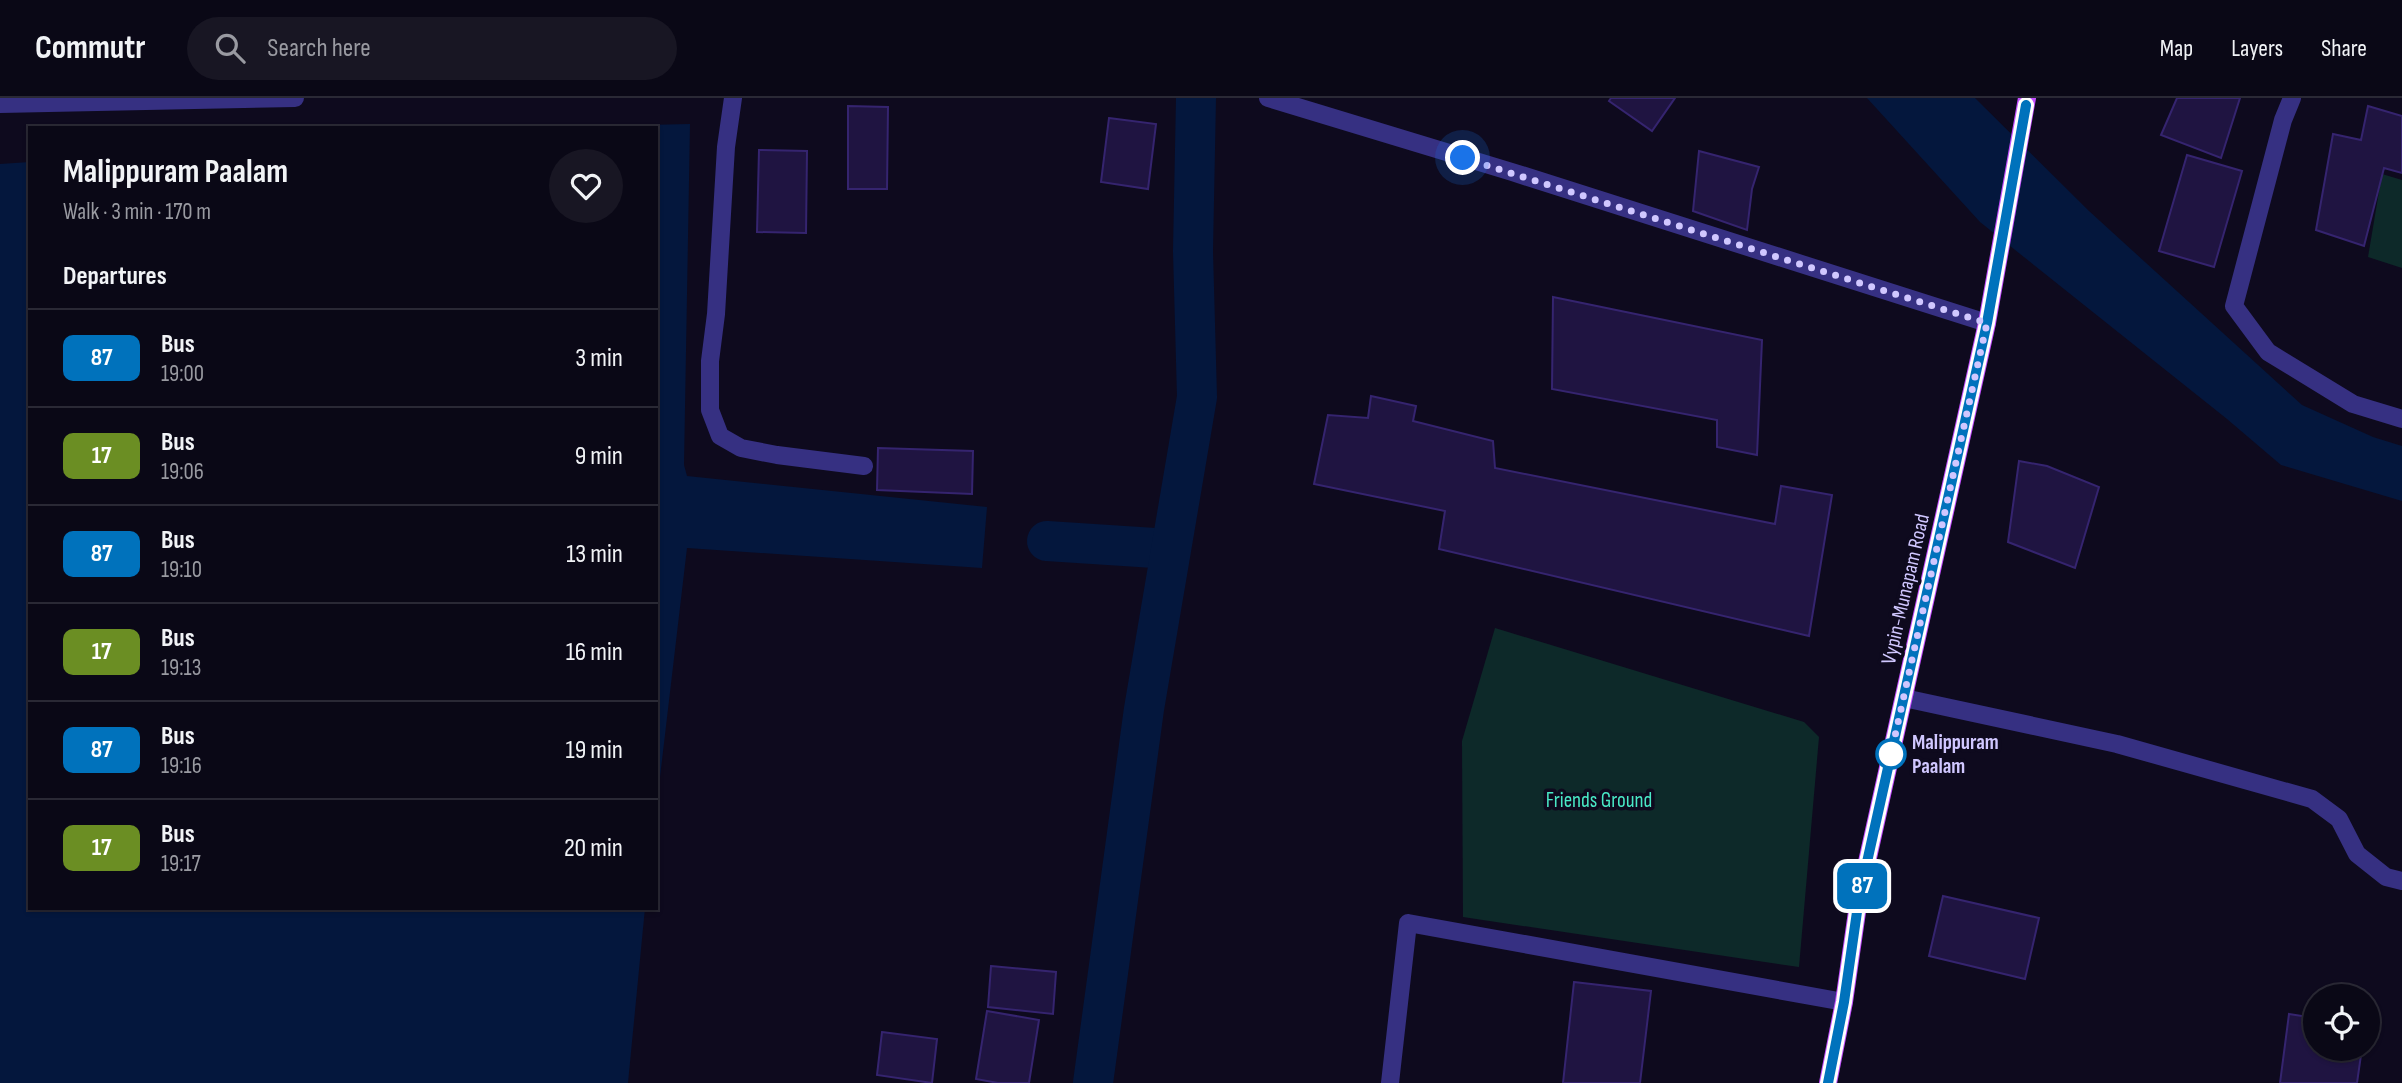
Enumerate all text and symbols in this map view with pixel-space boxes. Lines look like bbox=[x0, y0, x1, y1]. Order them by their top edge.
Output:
search box bbox=[187, 17, 677, 80]
text: Commutr bbox=[35, 28, 145, 68]
icon: search bbox=[211, 29, 249, 67]
text: Search here bbox=[267, 33, 371, 64]
text: Map bbox=[2160, 34, 2193, 63]
text: Layers bbox=[2231, 34, 2283, 63]
text: Share bbox=[2321, 34, 2367, 63]
your location bbox=[1445, 140, 1480, 175]
button: heart bbox=[549, 149, 623, 223]
text: Malippuram Paalam bbox=[63, 152, 288, 192]
text: Walk · 3 min · 170 m bbox=[63, 198, 211, 226]
text: Departures bbox=[63, 261, 167, 292]
text: Bus bbox=[161, 329, 195, 360]
text: 87 bbox=[91, 343, 112, 372]
text: 3 min bbox=[575, 343, 623, 374]
text: 19:00 bbox=[161, 360, 204, 388]
text: Bus bbox=[161, 427, 195, 458]
text: 17 bbox=[92, 441, 111, 470]
text: 9 min bbox=[575, 441, 623, 472]
text: 19:06 bbox=[161, 458, 204, 486]
street label: Vypin-Munapam Road bbox=[1876, 511, 1935, 667]
text: Bus bbox=[161, 525, 195, 556]
text: 87 bbox=[91, 539, 112, 568]
text: 13 min bbox=[566, 539, 623, 570]
text: 19:10 bbox=[161, 556, 202, 584]
text: Bus bbox=[161, 623, 195, 654]
text: 17 bbox=[92, 637, 111, 666]
text: 16 min bbox=[566, 637, 623, 668]
text: 19:13 bbox=[161, 654, 201, 682]
text: Bus bbox=[161, 721, 195, 752]
place label: Malippuram Paalam bbox=[1912, 730, 1999, 779]
text: 87 bbox=[91, 735, 112, 764]
text: 19 min bbox=[566, 735, 623, 766]
marker: Malippuram Paalam bbox=[1876, 739, 1906, 769]
text: 19:16 bbox=[161, 752, 202, 780]
park label: Friends Ground bbox=[1546, 788, 1652, 813]
text: Bus bbox=[161, 819, 195, 850]
text: 17 bbox=[92, 833, 111, 862]
text: 20 min bbox=[564, 833, 623, 864]
text: 19:17 bbox=[161, 850, 201, 878]
line badge: 87 bbox=[1830, 863, 1894, 909]
text: 87 bbox=[1851, 871, 1873, 900]
map controls bbox=[2303, 984, 2380, 1061]
button: locate bbox=[2303, 984, 2380, 1061]

